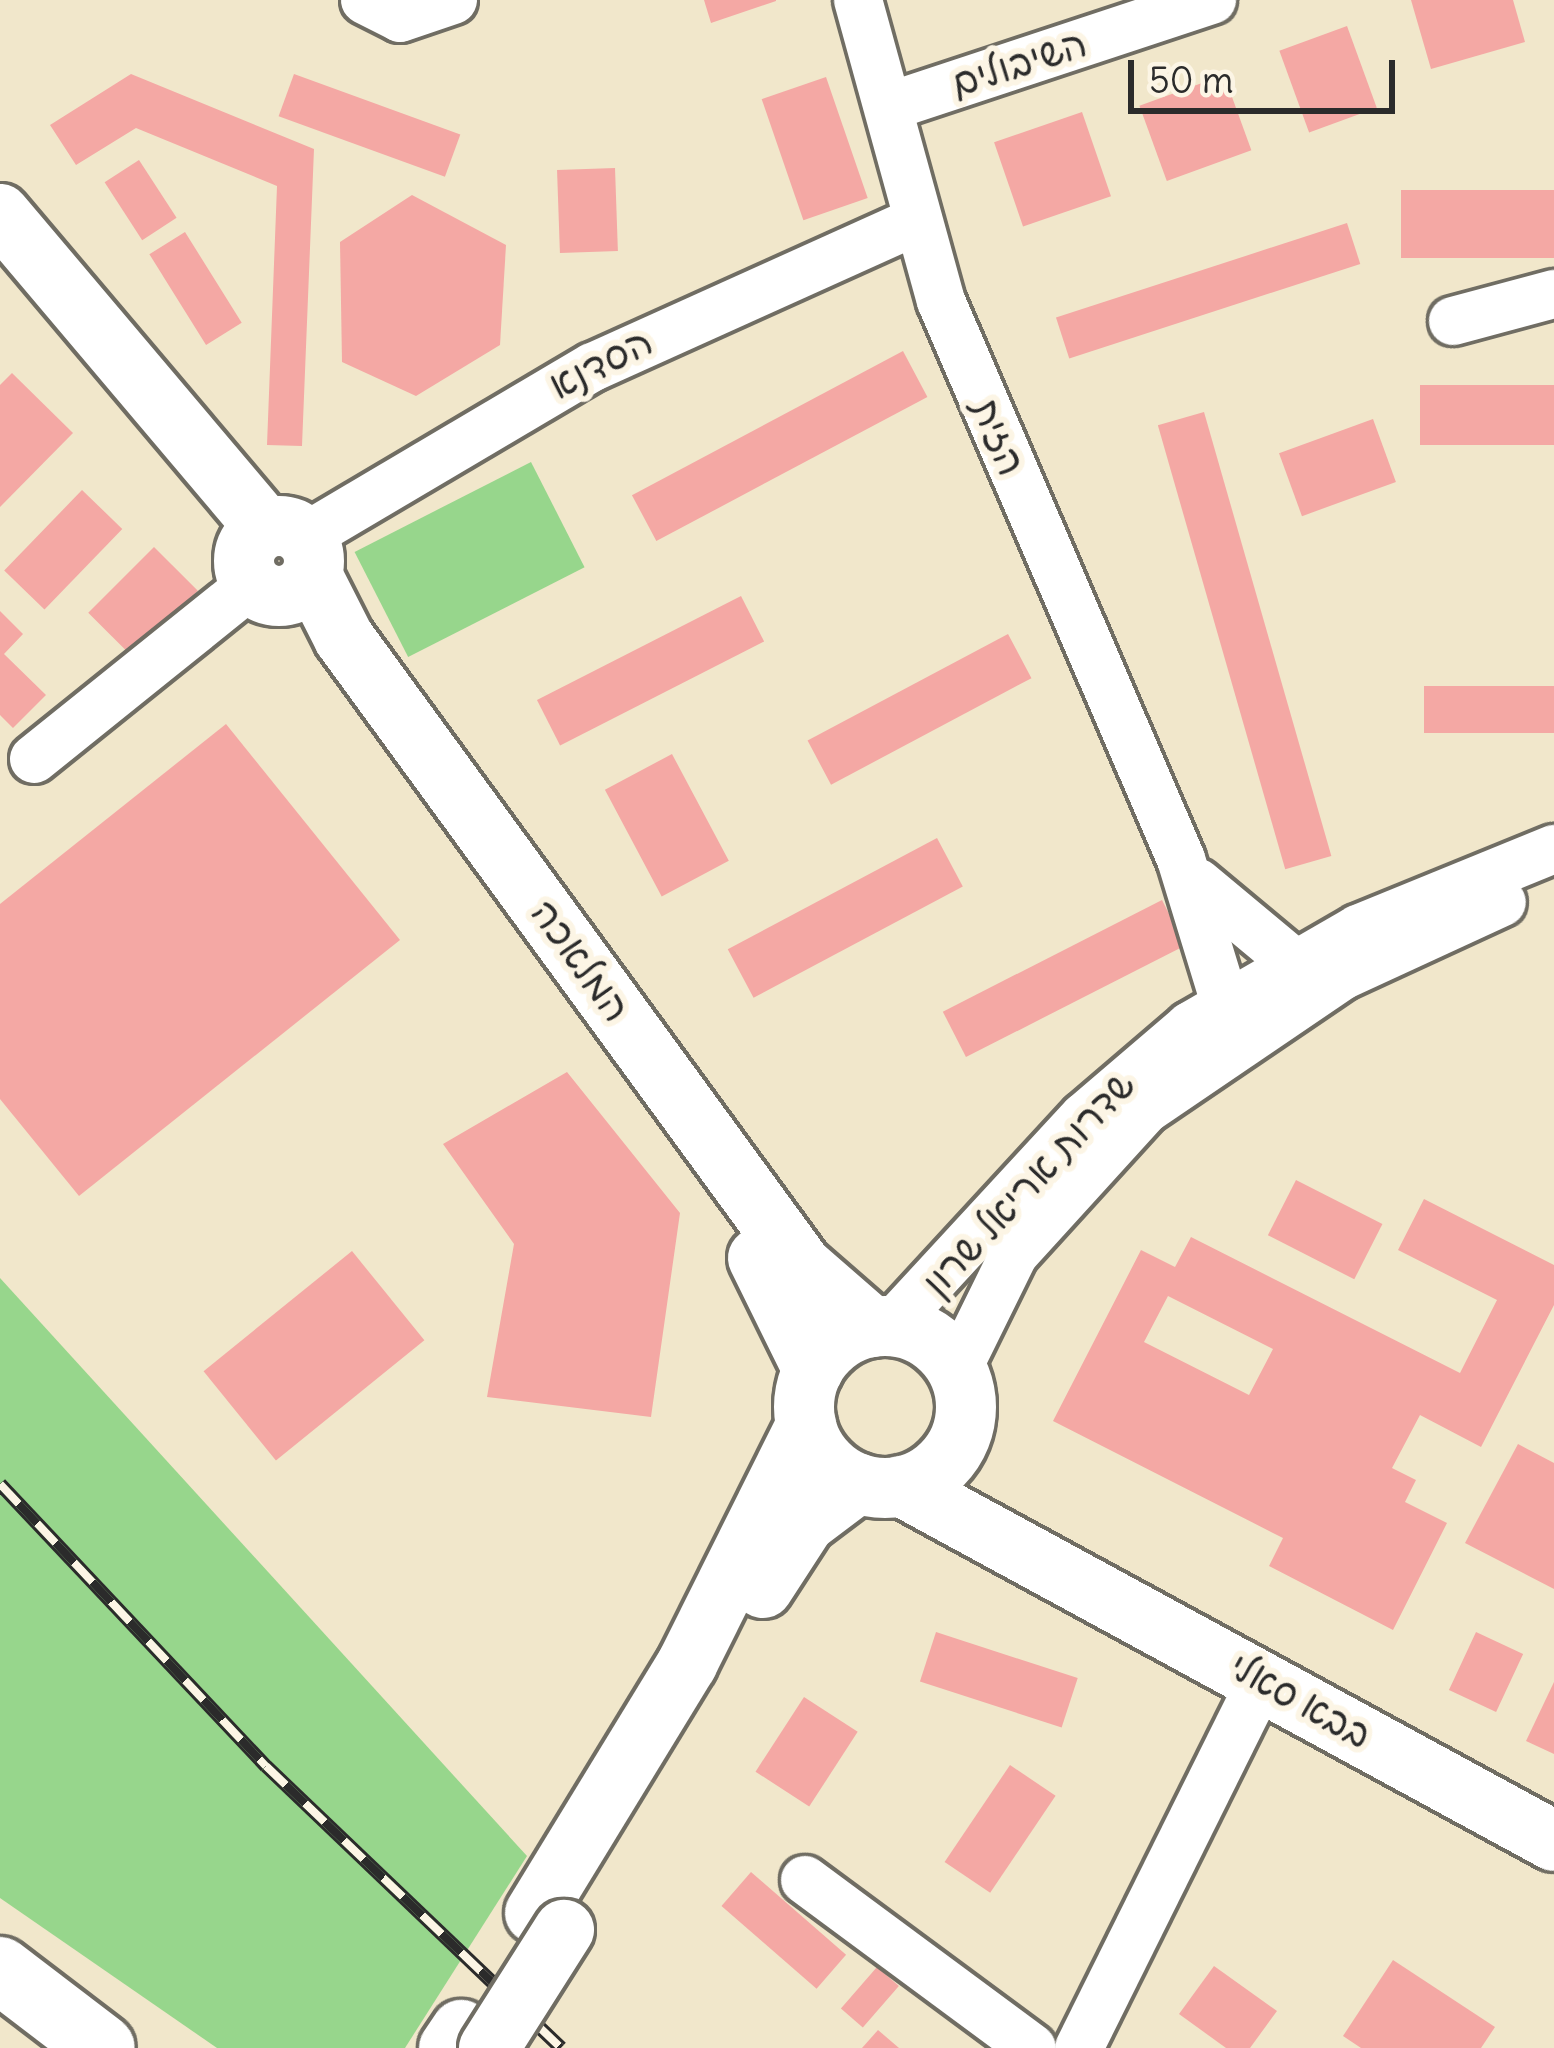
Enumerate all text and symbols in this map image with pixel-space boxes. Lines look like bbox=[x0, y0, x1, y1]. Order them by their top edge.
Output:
street label: השיבולים bbox=[945, 20, 1093, 108]
scale bar bbox=[1134, 36, 1401, 110]
text: 50 m bbox=[1149, 58, 1234, 103]
street label: הסדנא bbox=[541, 318, 661, 410]
street label: הזית bbox=[961, 392, 1035, 482]
street label: המלאכה bbox=[520, 891, 640, 1031]
street label: שדרות אריאל שרון bbox=[913, 1062, 1145, 1306]
street label: בבא סאלי bbox=[1221, 1643, 1379, 1759]

